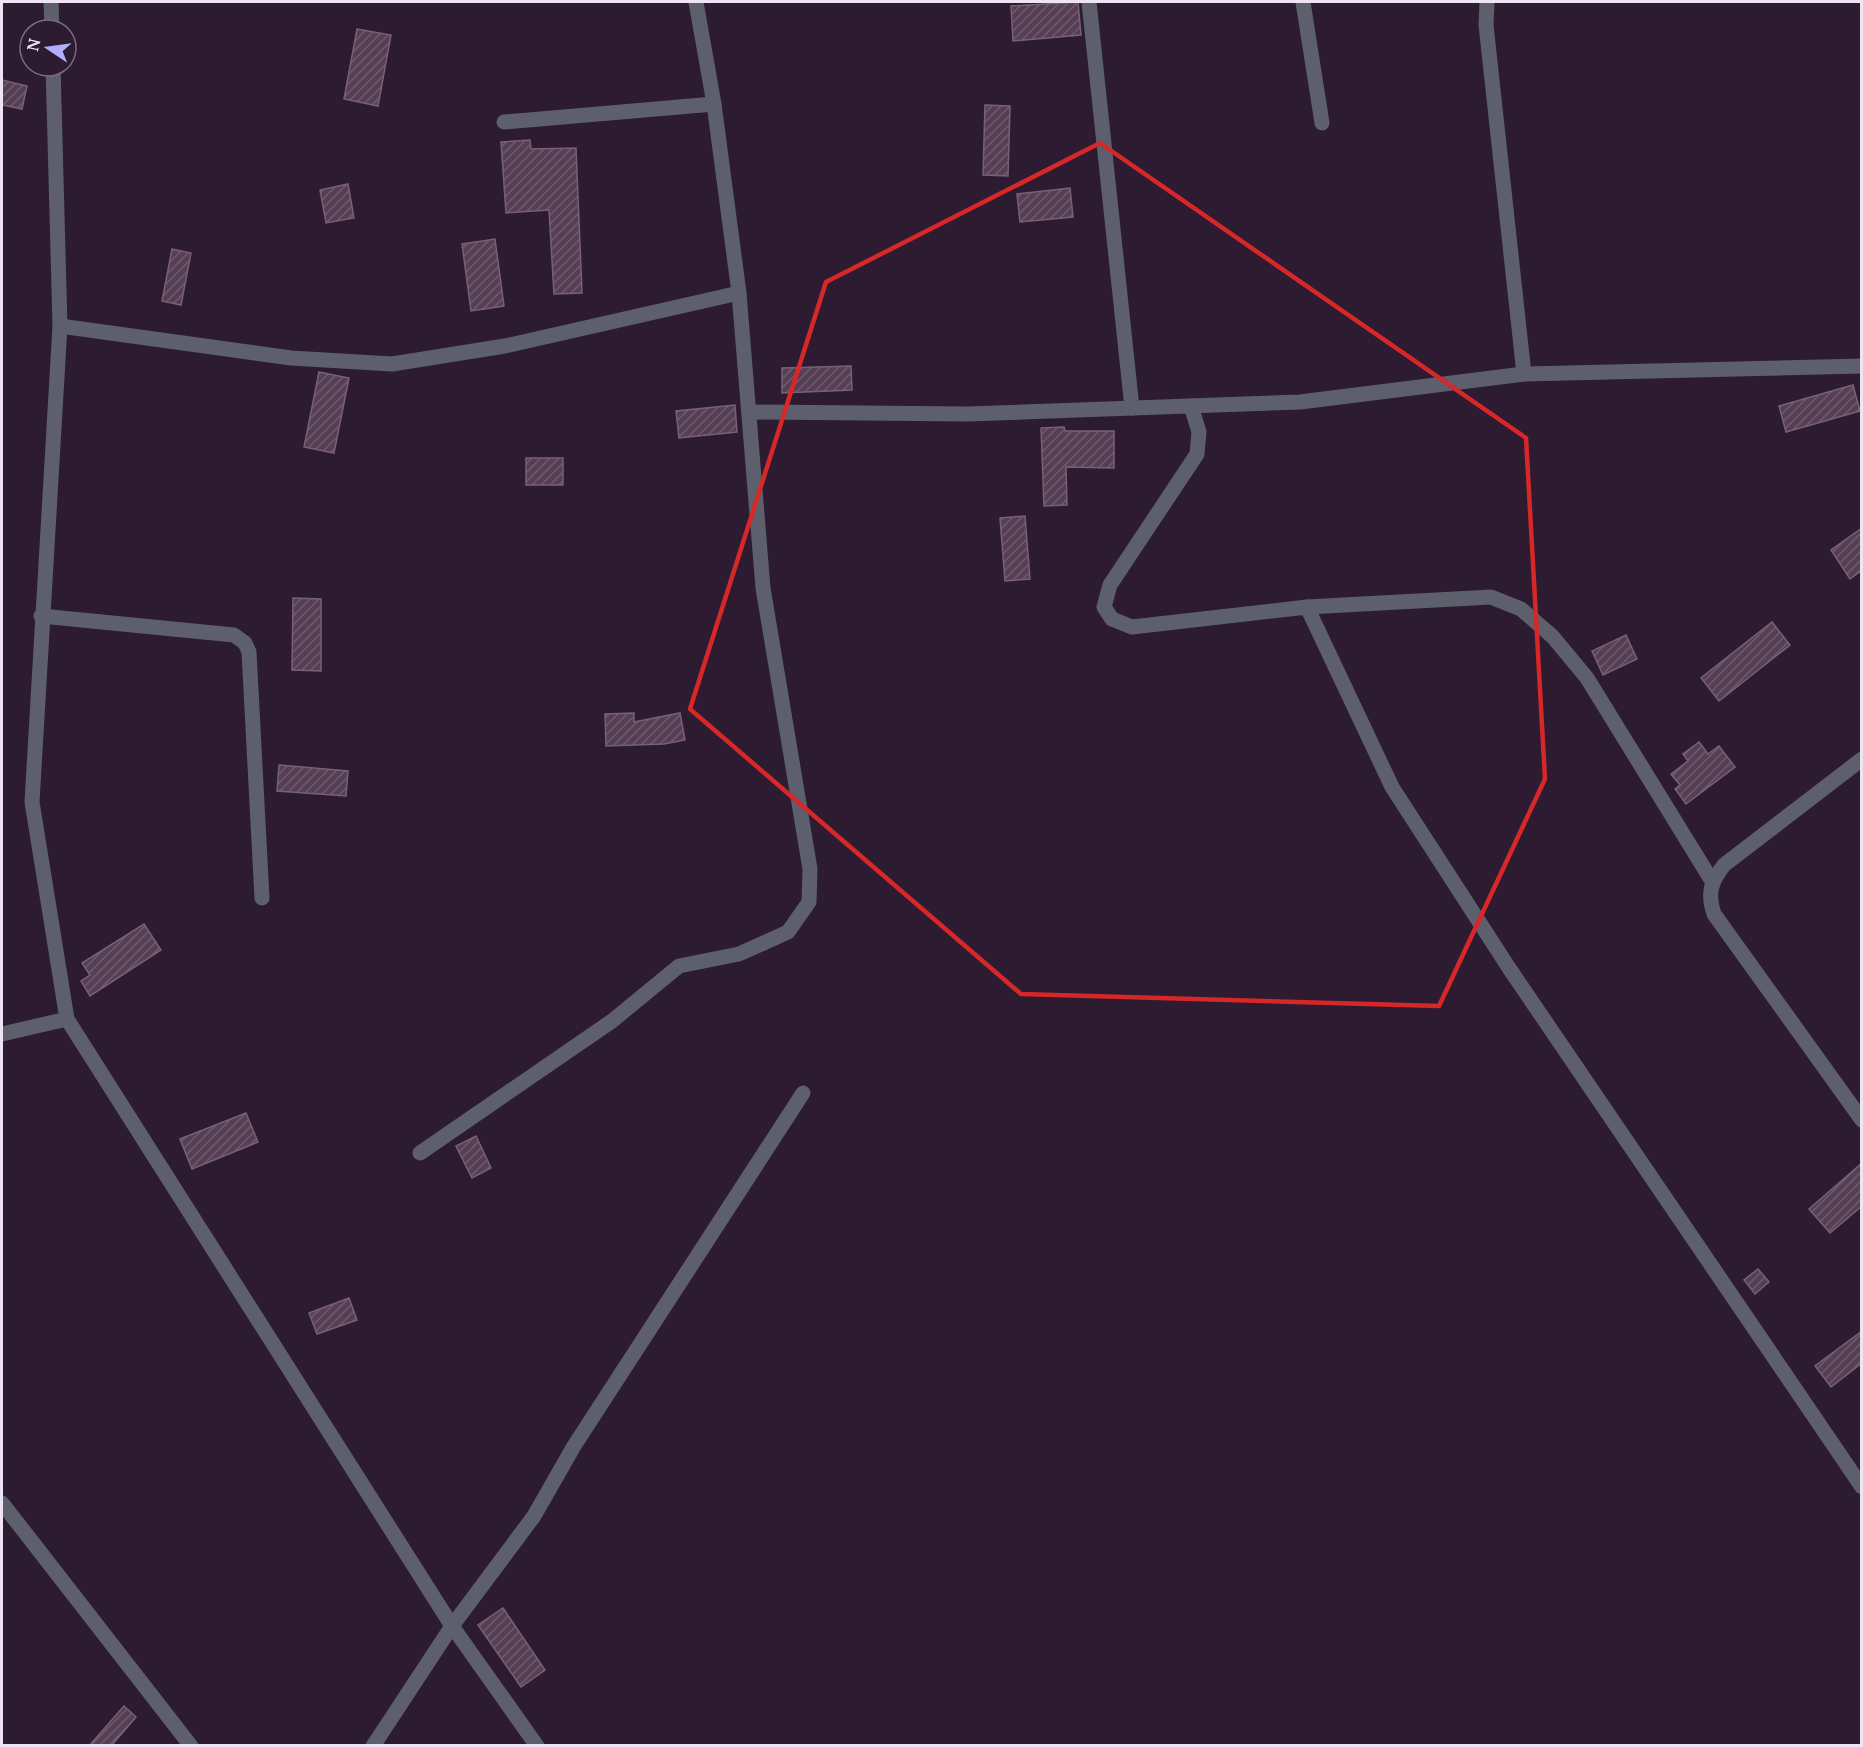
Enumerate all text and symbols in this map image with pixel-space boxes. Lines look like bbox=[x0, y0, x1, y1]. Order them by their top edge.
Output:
north arrow bbox=[18, 18, 78, 78]
text: N bbox=[21, 36, 45, 53]

